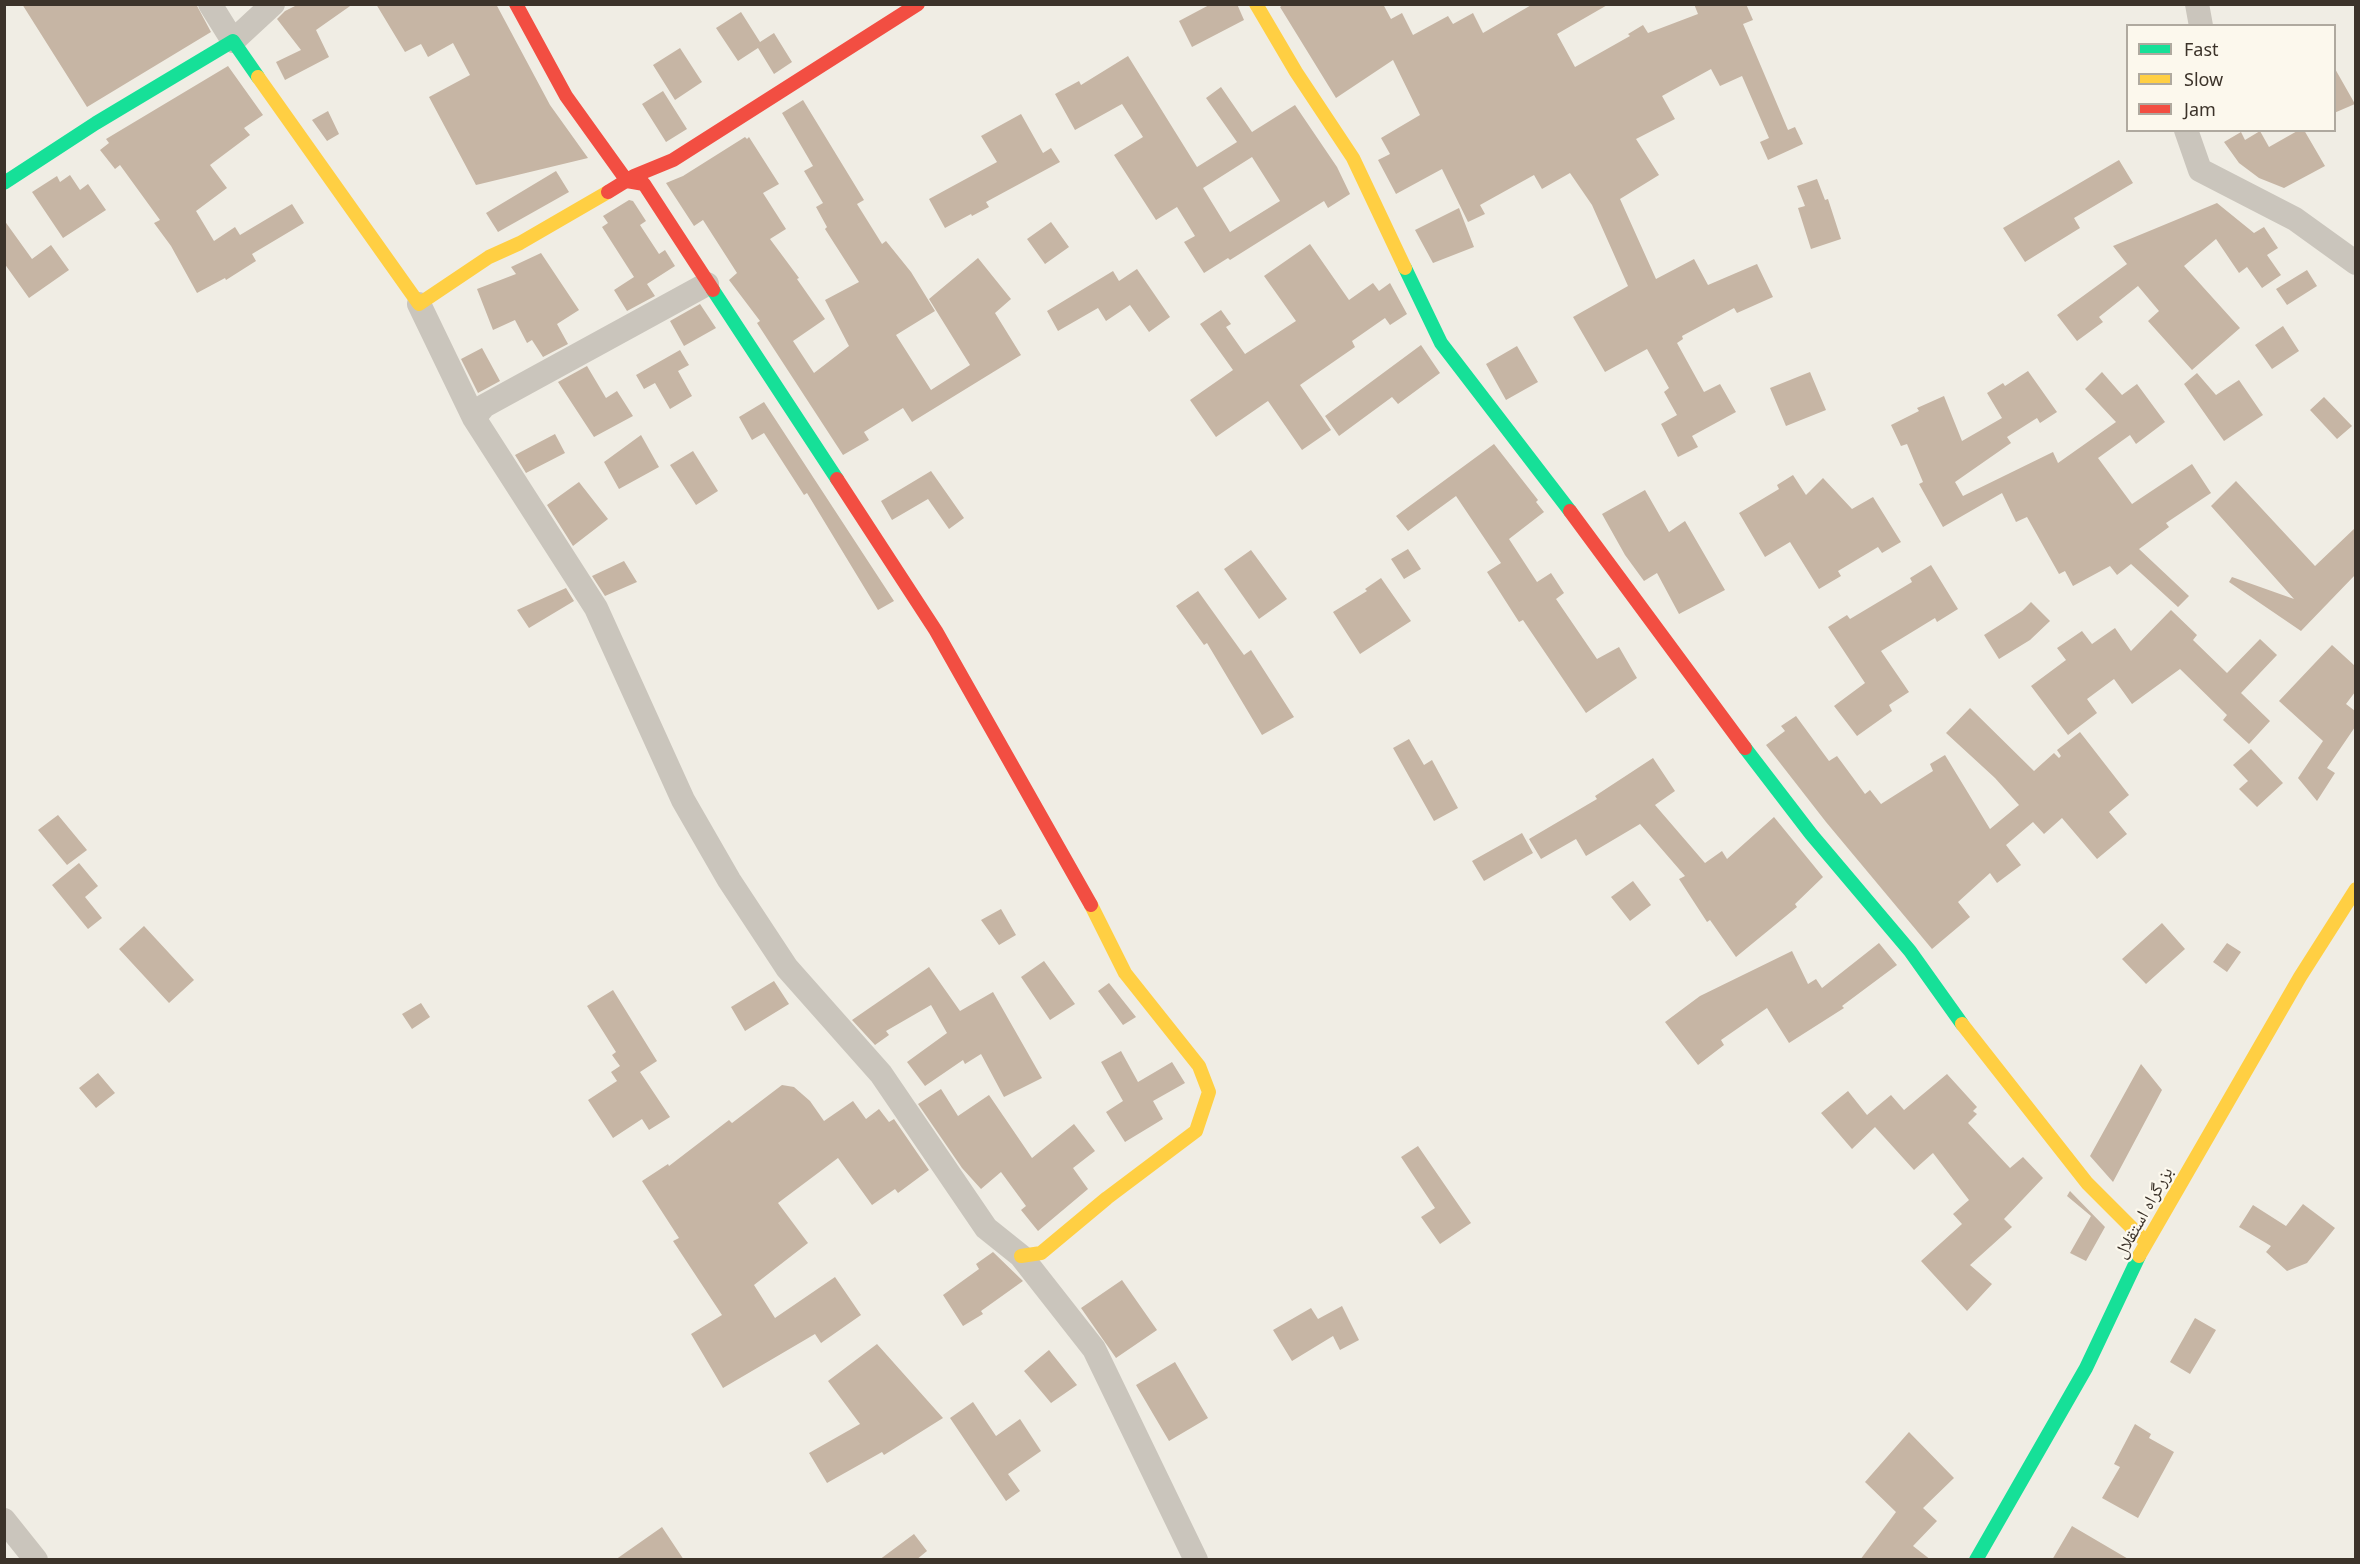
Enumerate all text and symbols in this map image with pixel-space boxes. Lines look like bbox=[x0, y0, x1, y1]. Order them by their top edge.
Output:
legend bbox=[2126, 24, 2336, 132]
text: Fast bbox=[2184, 37, 2219, 61]
text: Slow bbox=[2184, 67, 2223, 91]
text: Jam bbox=[2184, 97, 2216, 121]
street label: بزرگراه استقلال bbox=[2110, 1163, 2178, 1263]

